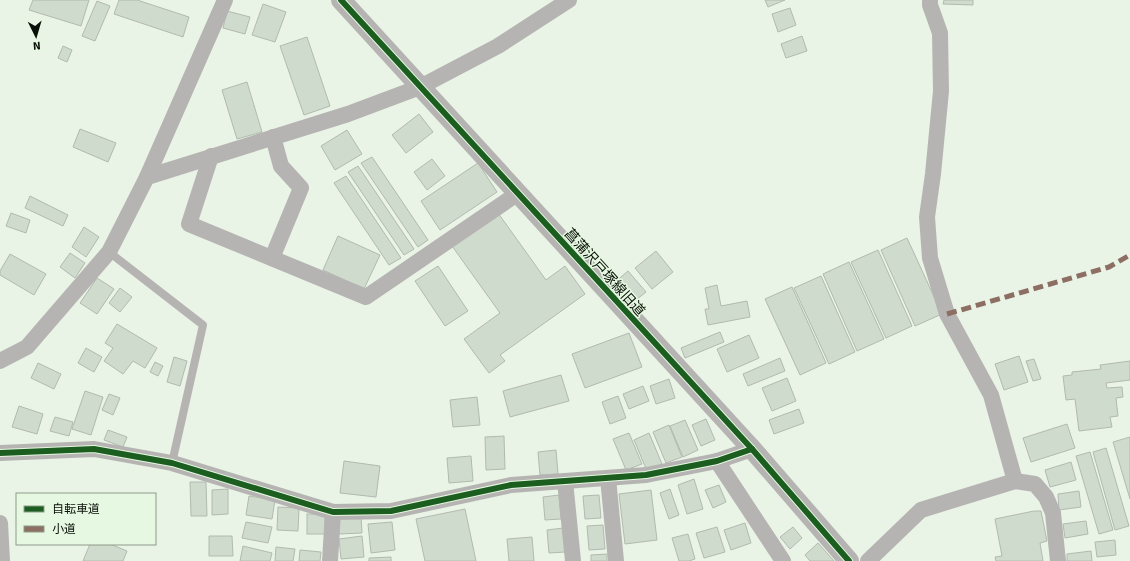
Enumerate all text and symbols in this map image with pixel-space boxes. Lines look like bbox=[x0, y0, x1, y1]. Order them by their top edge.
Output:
north arrow bbox=[16, 16, 56, 56]
text: N bbox=[32, 39, 41, 52]
street label: 菖蒲沢戸塚線旧道 bbox=[561, 225, 648, 320]
legend bbox=[16, 493, 156, 545]
text: 自転車道 bbox=[52, 502, 100, 517]
text: 小道 bbox=[52, 522, 76, 537]

